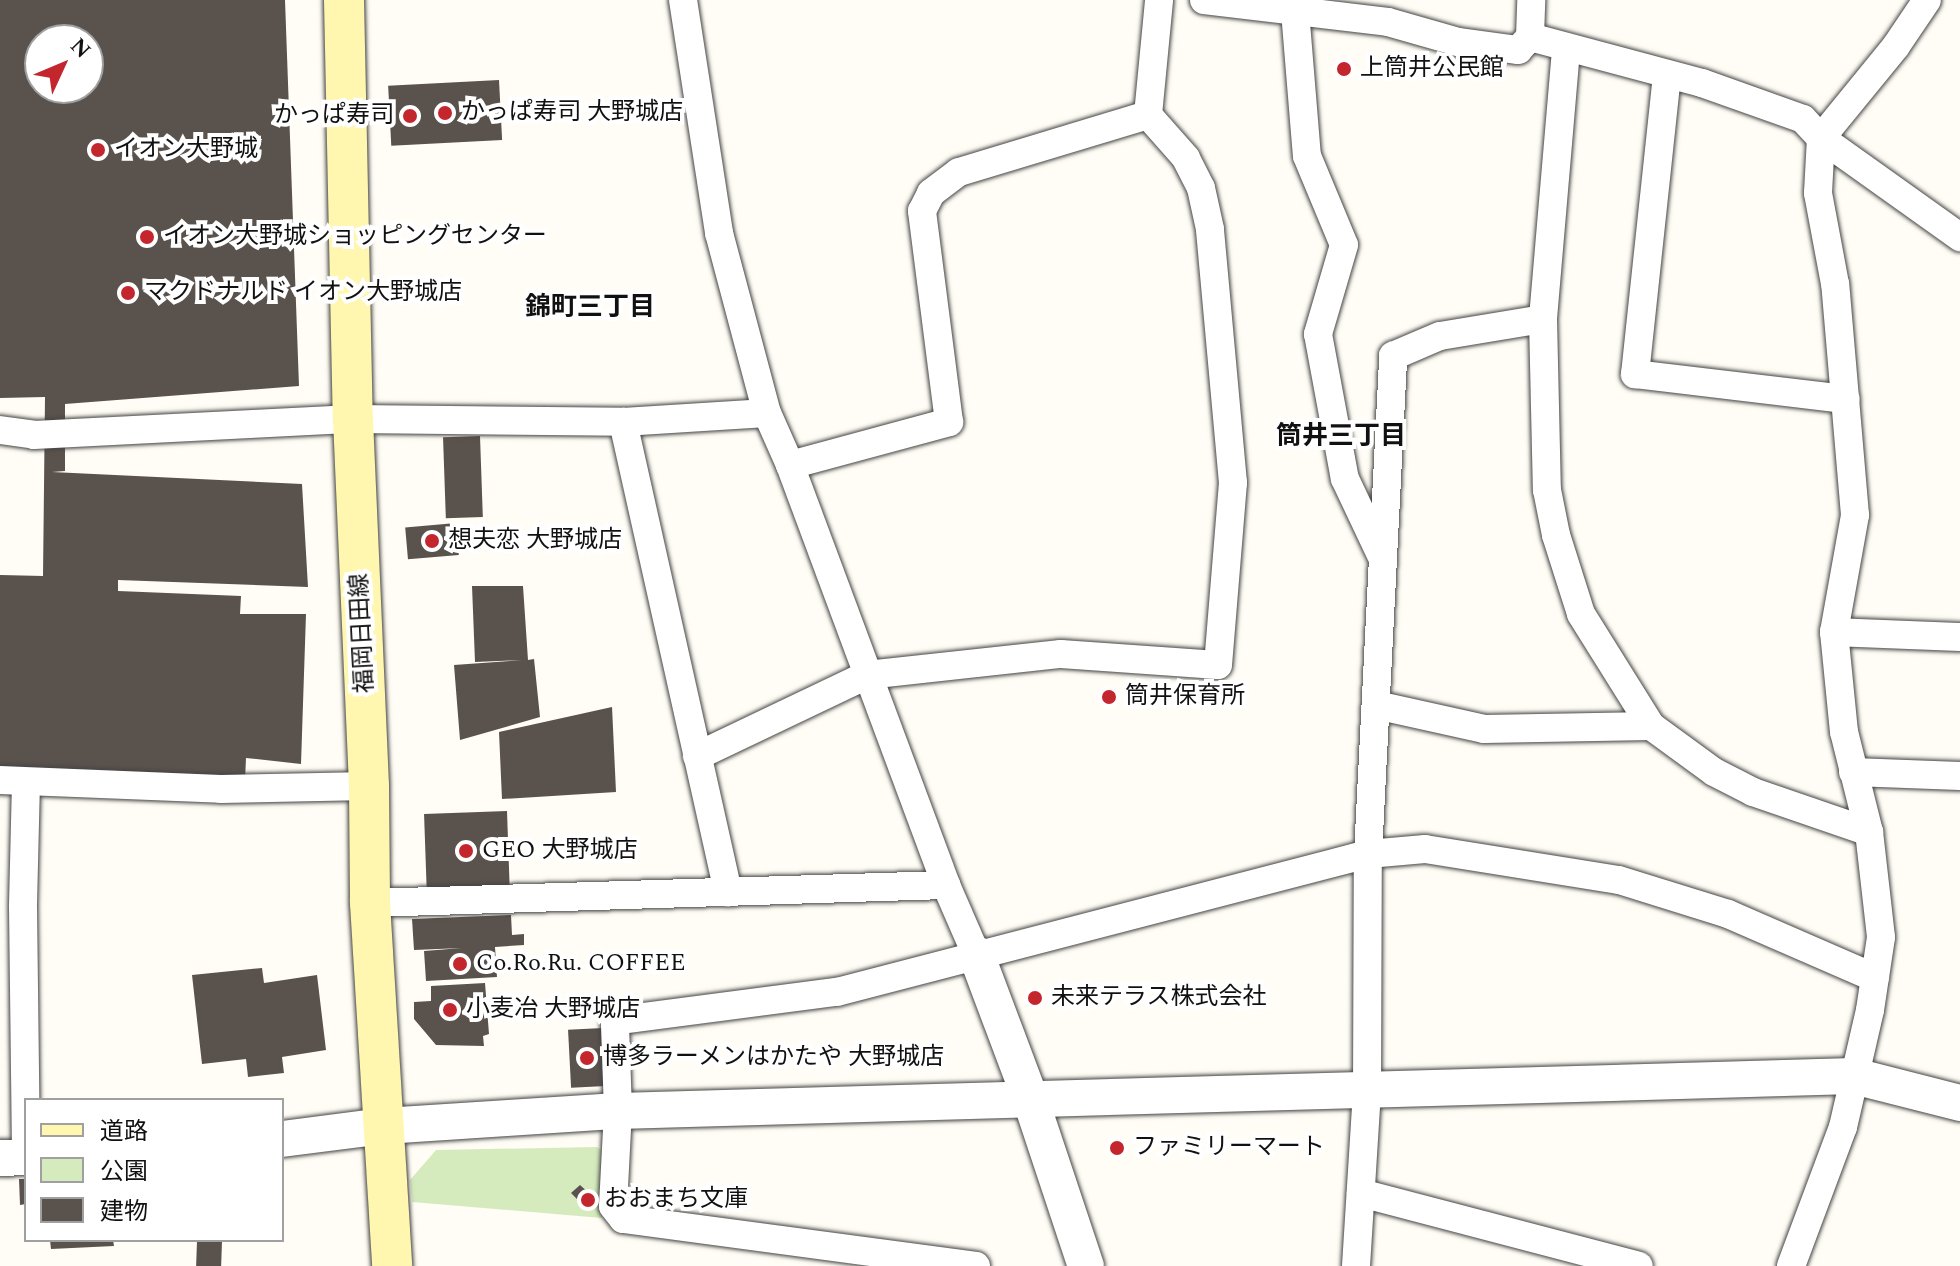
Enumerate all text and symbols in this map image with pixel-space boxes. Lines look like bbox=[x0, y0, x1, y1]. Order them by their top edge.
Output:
north arrow bbox=[24, 24, 104, 104]
text: N bbox=[62, 30, 98, 66]
place label: 上筒井公民館 bbox=[1360, 55, 1504, 83]
marker: 上筒井公民館 bbox=[1335, 60, 1353, 78]
place label: かっぱ寿司 大野城店 bbox=[461, 99, 683, 127]
place label: かっぱ寿司 bbox=[274, 102, 394, 130]
marker: かっぱ寿司 大野城店 bbox=[436, 104, 454, 122]
marker: かっぱ寿司 bbox=[401, 107, 419, 125]
place label: イオン大野城 bbox=[114, 136, 258, 164]
marker: イオン大野城 bbox=[89, 141, 107, 159]
place label: イオン大野城ショッピングセンター bbox=[163, 223, 547, 251]
marker: イオン大野城ショッピングセンター bbox=[138, 228, 156, 246]
place label: マクドナルド イオン大野城店 bbox=[144, 279, 462, 307]
marker: マクドナルド イオン大野城店 bbox=[119, 284, 137, 302]
district label: 錦町三丁目 bbox=[525, 292, 655, 324]
district label: 筒井三丁目 bbox=[1276, 421, 1406, 453]
place label: 想夫恋 大野城店 bbox=[448, 527, 622, 555]
marker: 想夫恋 大野城店 bbox=[423, 532, 441, 550]
street label: 福岡日田線 bbox=[345, 572, 381, 694]
place label: 筒井保育所 bbox=[1125, 683, 1245, 711]
marker: 筒井保育所 bbox=[1100, 688, 1118, 706]
place label: GEO 大野城店 bbox=[482, 837, 637, 865]
marker: GEO 大野城店 bbox=[457, 842, 475, 860]
place label: Co.Ro.Ru. COFFEE bbox=[476, 950, 686, 978]
marker: Co.Ro.Ru. COFFEE bbox=[451, 955, 469, 973]
place label: 未来テラス株式会社 bbox=[1051, 984, 1267, 1012]
marker: 未来テラス株式会社 bbox=[1026, 989, 1044, 1007]
place label: 小麦冶 大野城店 bbox=[466, 996, 640, 1024]
marker: 小麦冶 大野城店 bbox=[441, 1001, 459, 1019]
place label: 博多ラーメンはかたや 大野城店 bbox=[603, 1044, 945, 1072]
marker: 博多ラーメンはかたや 大野城店 bbox=[578, 1049, 596, 1067]
legend bbox=[24, 1098, 284, 1242]
text: 道路 bbox=[100, 1114, 148, 1150]
place label: ファミリーマート bbox=[1133, 1134, 1325, 1162]
marker: ファミリーマート bbox=[1108, 1139, 1126, 1157]
text: 公園 bbox=[100, 1154, 148, 1190]
place label: おおまち文庫 bbox=[604, 1186, 748, 1214]
marker: おおまち文庫 bbox=[579, 1191, 597, 1209]
text: 建物 bbox=[100, 1194, 148, 1230]

